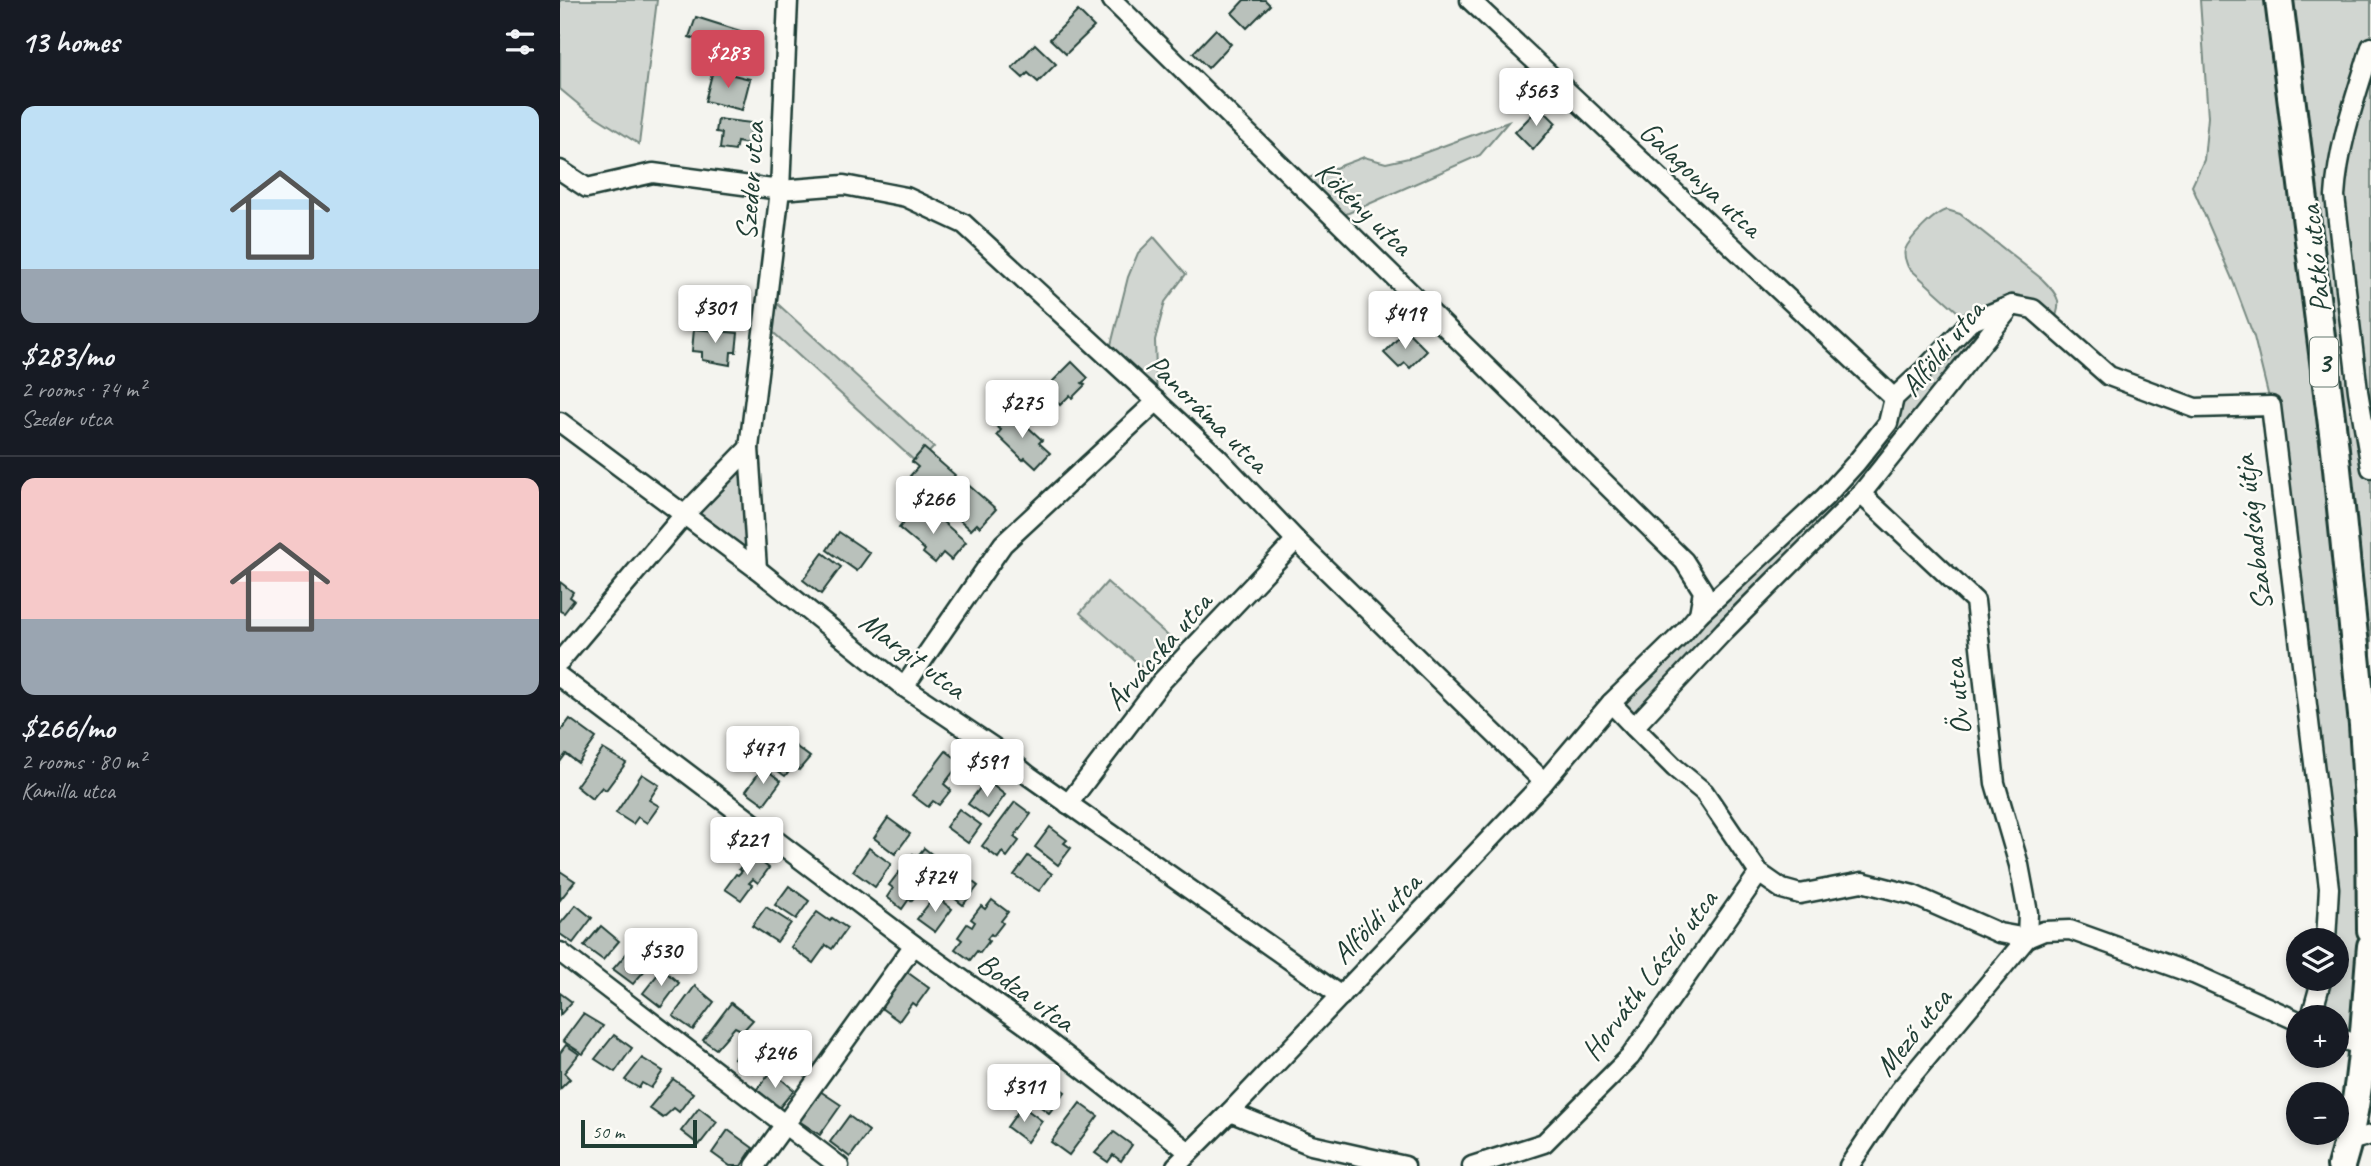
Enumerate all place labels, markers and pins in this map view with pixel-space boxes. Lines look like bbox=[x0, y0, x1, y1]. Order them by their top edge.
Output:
pin: $283 bbox=[687, 31, 769, 90]
pin: $563 bbox=[1495, 68, 1577, 128]
pin: $301 bbox=[674, 286, 756, 345]
pin: $419 bbox=[1364, 292, 1446, 351]
pin: $275 bbox=[981, 380, 1063, 440]
pin: $266 bbox=[892, 476, 974, 536]
pin: $471 bbox=[722, 726, 804, 786]
pin: $591 bbox=[946, 740, 1028, 799]
pin: $221 bbox=[706, 818, 788, 877]
pin: $724 bbox=[894, 855, 976, 914]
pin: $530 bbox=[620, 928, 702, 988]
pin: $246 bbox=[734, 1030, 816, 1090]
pin: $311 bbox=[983, 1064, 1065, 1124]

